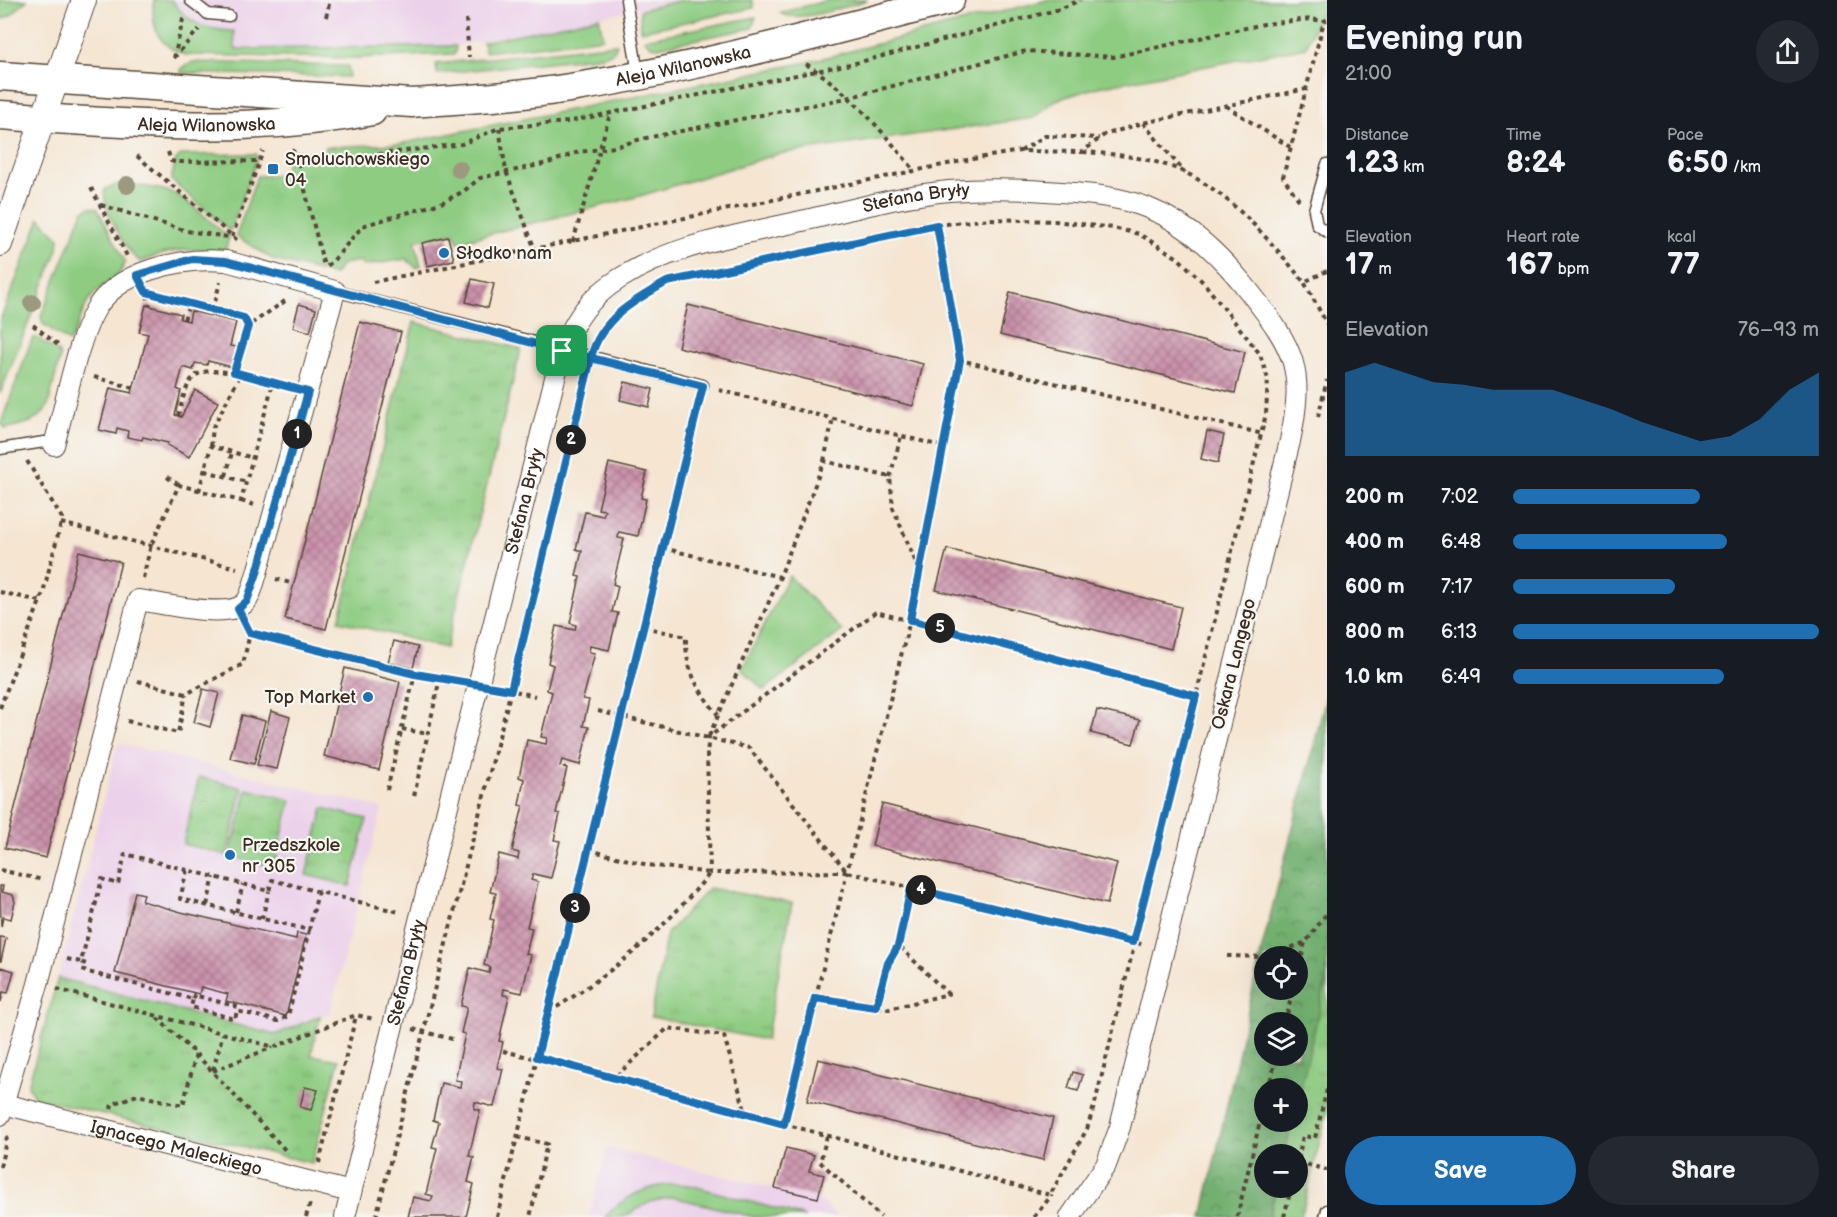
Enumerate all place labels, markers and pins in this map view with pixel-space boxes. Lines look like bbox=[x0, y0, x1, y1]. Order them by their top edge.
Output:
place label: Smoluchowskiego 04 bbox=[285, 149, 430, 191]
marker: Smoluchowskiego 04 bbox=[266, 162, 280, 176]
place label: Słodko nam bbox=[456, 243, 552, 264]
marker: Słodko nam bbox=[437, 246, 451, 260]
pin bbox=[536, 325, 587, 376]
pin: 1 bbox=[282, 419, 312, 449]
pin: 2 bbox=[556, 425, 586, 455]
pin: 5 bbox=[925, 613, 955, 643]
place label: Top Market bbox=[265, 687, 356, 708]
marker: Top Market bbox=[361, 690, 375, 704]
place label: Przedszkole nr 305 bbox=[242, 835, 341, 877]
marker: Przedszkole nr 305 bbox=[223, 848, 237, 862]
pin: 4 bbox=[906, 875, 936, 905]
pin: 3 bbox=[560, 893, 590, 923]

